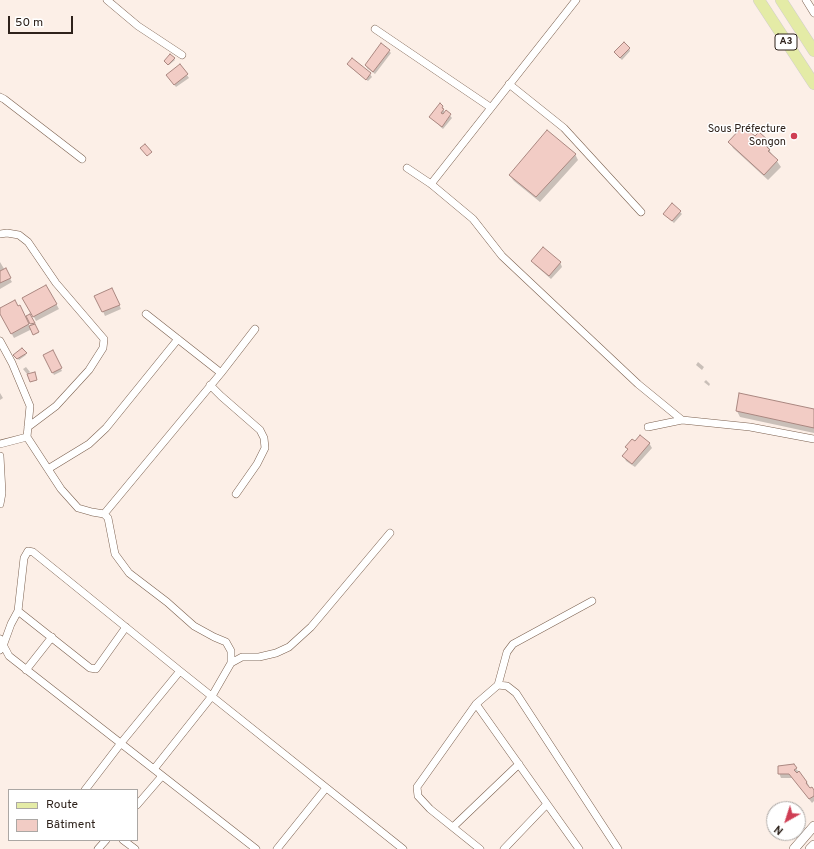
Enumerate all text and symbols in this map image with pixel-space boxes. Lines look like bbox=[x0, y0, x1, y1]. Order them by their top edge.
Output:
scale bar bbox=[10, 8, 75, 34]
text: 50 m bbox=[15, 15, 43, 31]
road number: A3 bbox=[775, 34, 797, 50]
place label: Sous Préfecture Songon bbox=[708, 123, 786, 149]
marker: Sous Préfecture Songon bbox=[789, 131, 799, 141]
legend bbox=[8, 789, 138, 841]
text: Route bbox=[46, 797, 78, 813]
north arrow bbox=[766, 801, 806, 841]
text: Bâtiment bbox=[46, 817, 96, 833]
text: N bbox=[772, 822, 787, 837]

